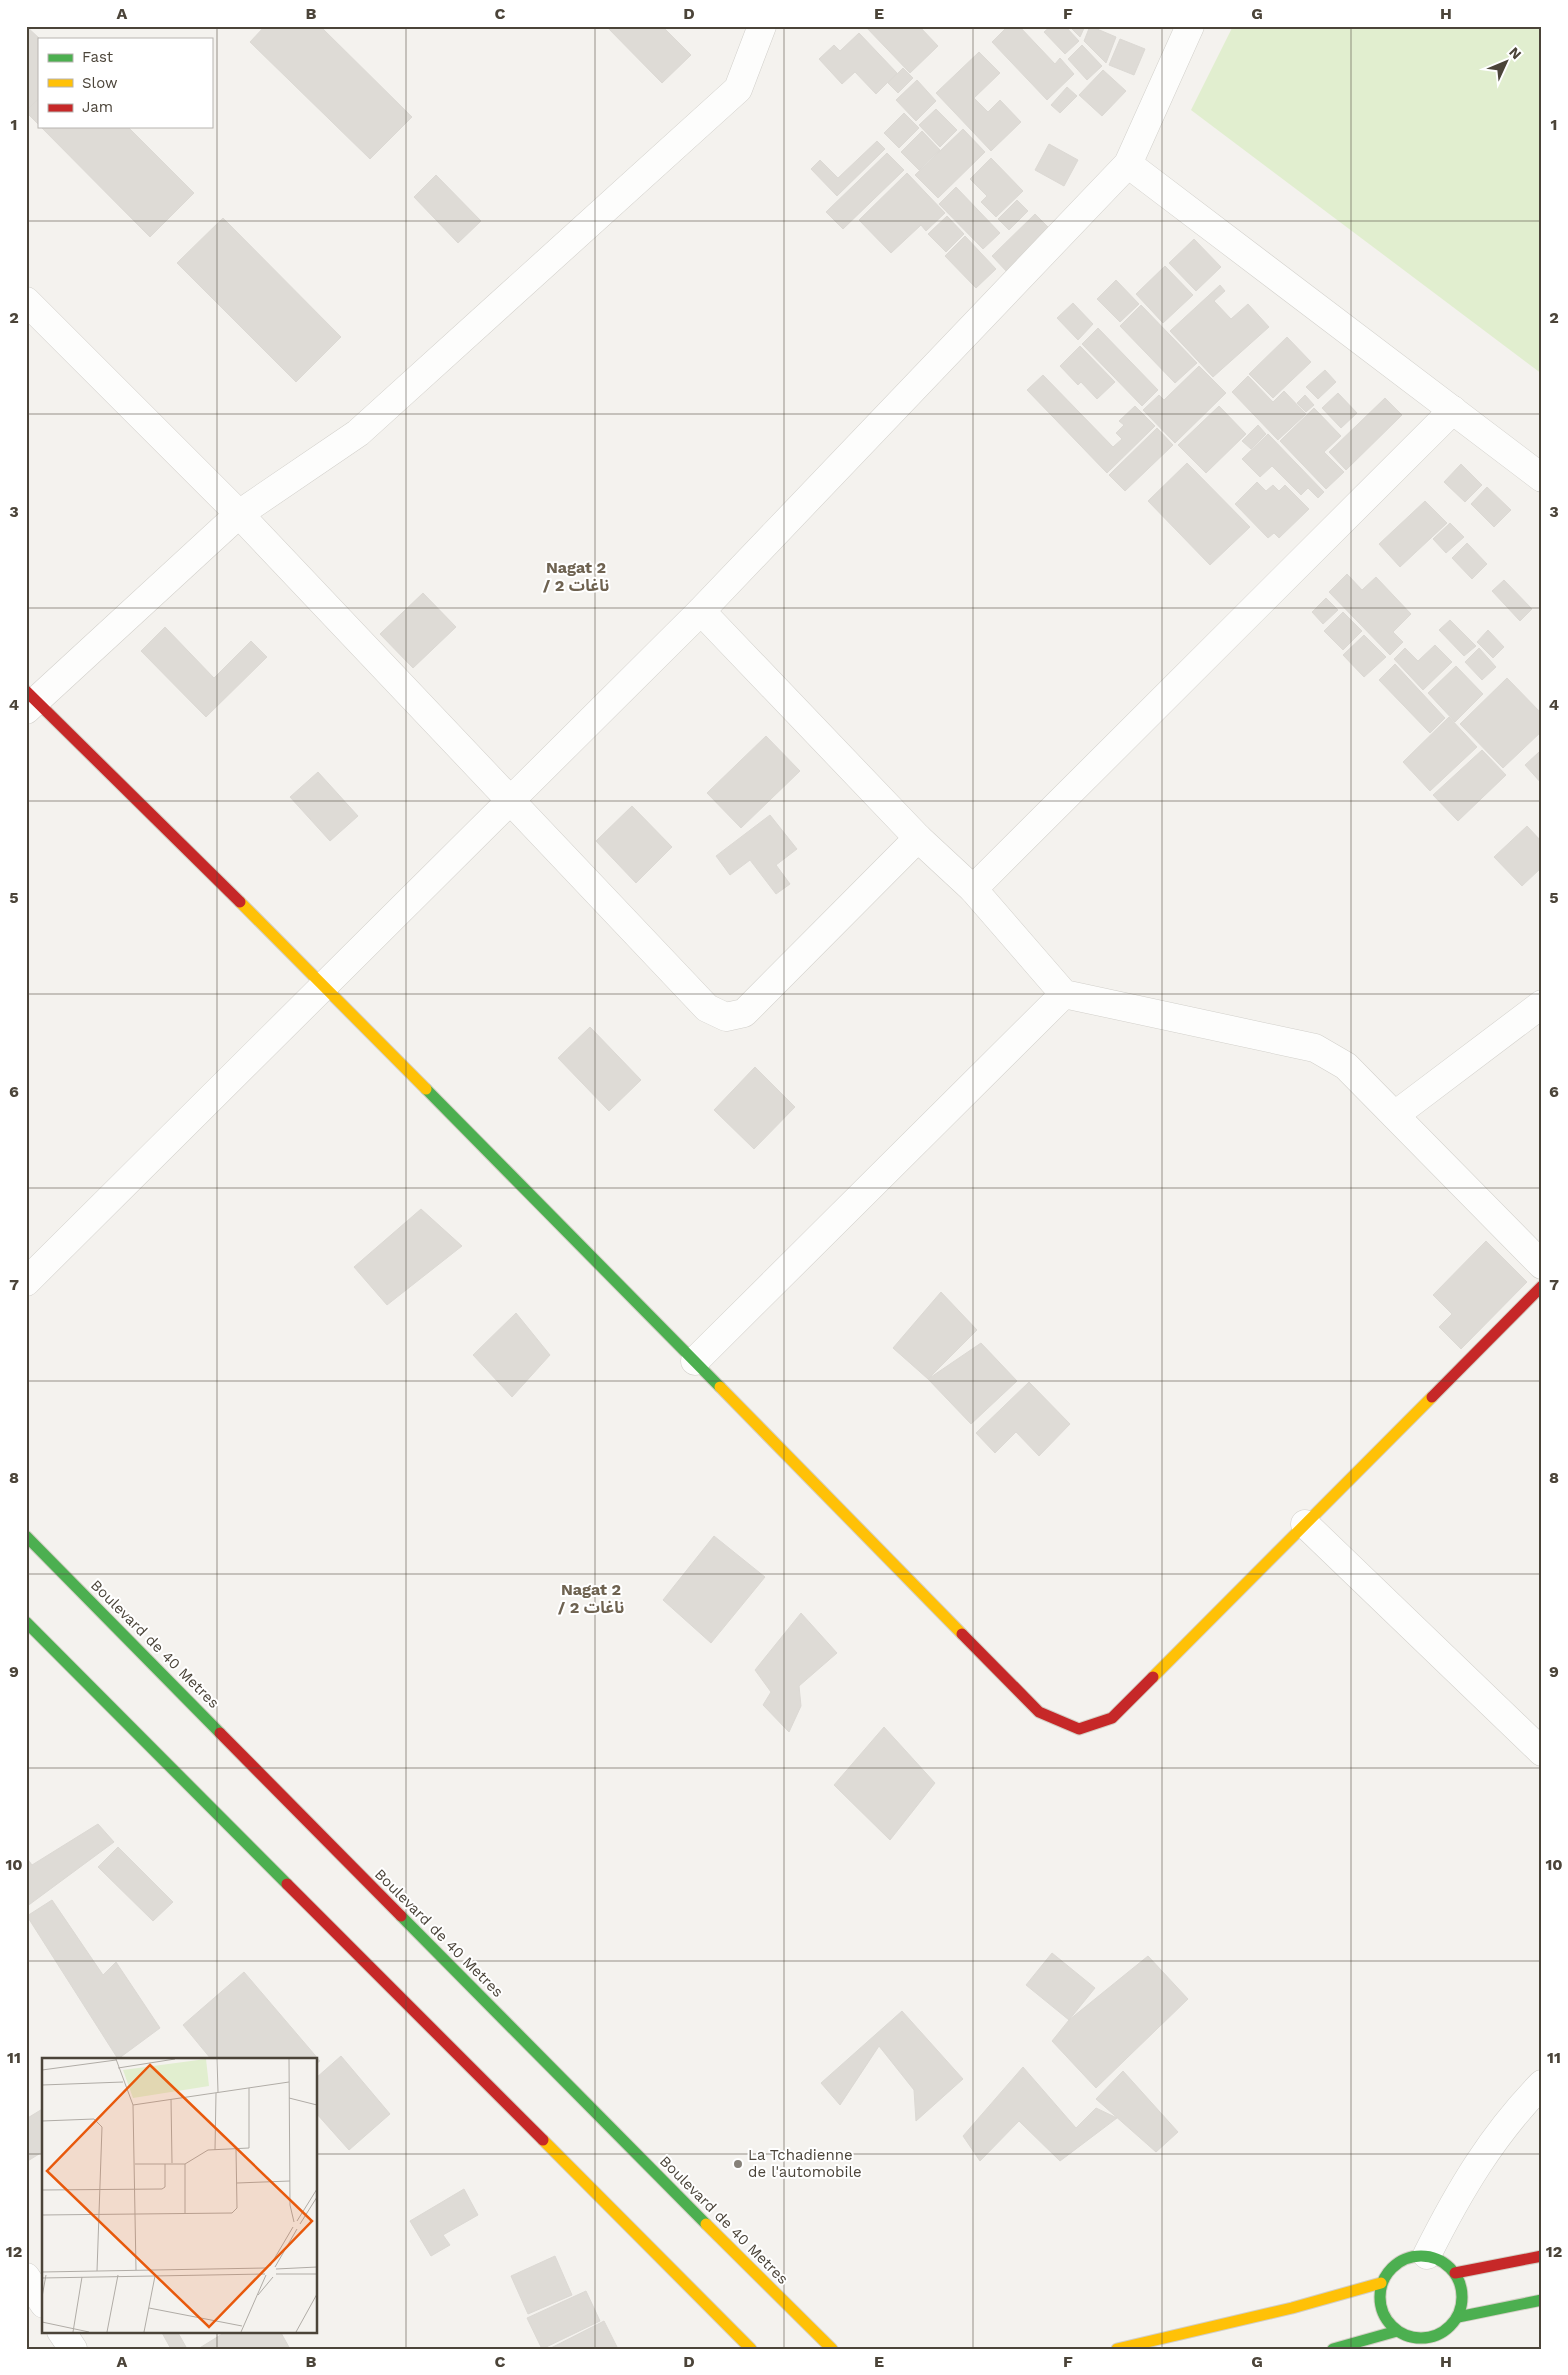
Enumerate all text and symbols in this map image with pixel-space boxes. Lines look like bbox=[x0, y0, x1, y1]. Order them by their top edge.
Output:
text: A bbox=[117, 4, 128, 23]
text: B bbox=[306, 4, 317, 23]
text: C bbox=[495, 4, 506, 23]
text: D bbox=[683, 4, 695, 23]
text: E bbox=[874, 4, 884, 23]
text: F bbox=[1063, 4, 1073, 23]
text: G bbox=[1251, 4, 1263, 23]
text: H bbox=[1440, 4, 1452, 23]
legend bbox=[38, 38, 212, 128]
north arrow bbox=[1480, 38, 1530, 88]
text: N bbox=[1506, 44, 1525, 62]
text: Fast bbox=[82, 48, 114, 66]
text: Slow bbox=[82, 74, 118, 92]
text: Jam bbox=[82, 98, 113, 116]
text: 1 bbox=[11, 115, 17, 134]
text: 1 bbox=[1551, 115, 1557, 134]
text: 2 bbox=[9, 308, 19, 327]
text: 2 bbox=[1549, 308, 1559, 327]
text: 3 bbox=[9, 502, 19, 521]
text: 3 bbox=[1549, 502, 1559, 521]
district label: Nagat 2 / ناغات 2 bbox=[543, 558, 609, 595]
text: 4 bbox=[9, 695, 19, 714]
text: 4 bbox=[1549, 695, 1559, 714]
text: 5 bbox=[9, 888, 19, 907]
text: 5 bbox=[1549, 888, 1559, 907]
text: 6 bbox=[9, 1082, 19, 1101]
text: 6 bbox=[1549, 1082, 1559, 1101]
text: 7 bbox=[9, 1275, 19, 1294]
text: 7 bbox=[1549, 1275, 1559, 1294]
text: 8 bbox=[9, 1468, 19, 1487]
text: 8 bbox=[1549, 1468, 1559, 1487]
street label: Boulevard de 40 Metres bbox=[87, 1576, 223, 1712]
district label: Nagat 2 / ناغات 2 bbox=[558, 1580, 624, 1617]
text: 9 bbox=[9, 1662, 19, 1681]
text: 9 bbox=[1549, 1662, 1559, 1681]
text: 10 bbox=[5, 1855, 23, 1874]
text: 10 bbox=[1545, 1855, 1563, 1874]
street label: Boulevard de 40 Metres bbox=[371, 1865, 507, 2001]
text: 11 bbox=[7, 2048, 21, 2067]
text: 11 bbox=[1547, 2048, 1561, 2067]
inset map bbox=[42, 2058, 318, 2332]
place label: La Tchadienne de l'automobile bbox=[748, 2146, 862, 2181]
street label: Boulevard de 40 Metres bbox=[656, 2152, 792, 2288]
marker: La Tchadienne de l'automobile bbox=[732, 2158, 744, 2170]
text: 12 bbox=[6, 2242, 22, 2261]
text: 12 bbox=[1546, 2242, 1562, 2261]
text: A bbox=[117, 2352, 128, 2371]
text: B bbox=[306, 2352, 317, 2371]
text: C bbox=[495, 2352, 506, 2371]
text: D bbox=[683, 2352, 695, 2371]
text: E bbox=[874, 2352, 884, 2371]
text: F bbox=[1063, 2352, 1073, 2371]
text: G bbox=[1251, 2352, 1263, 2371]
text: H bbox=[1440, 2352, 1452, 2371]

